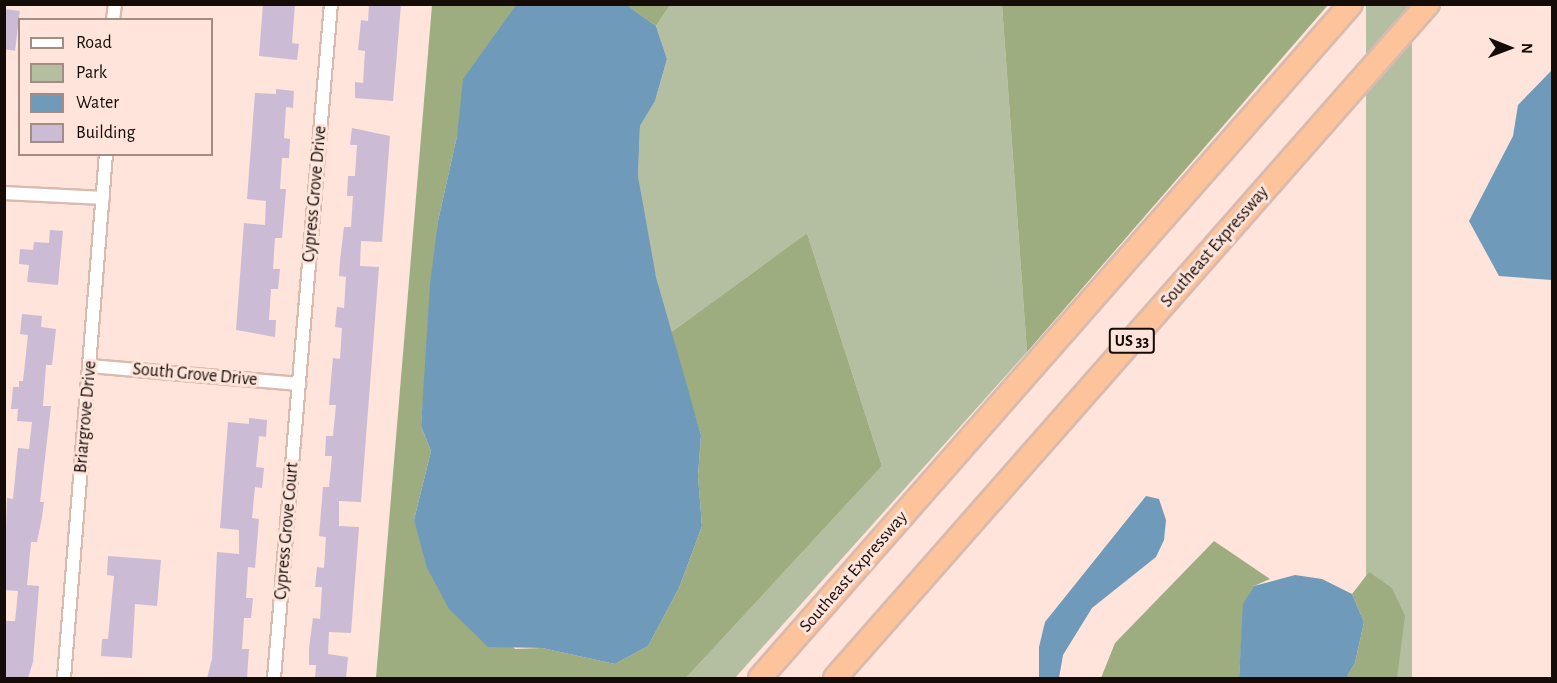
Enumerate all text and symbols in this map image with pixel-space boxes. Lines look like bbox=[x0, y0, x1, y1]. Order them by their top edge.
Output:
legend bbox=[18, 18, 213, 156]
north arrow bbox=[1479, 18, 1539, 78]
text: Road bbox=[76, 34, 112, 52]
text: N bbox=[1519, 43, 1535, 54]
text: Park bbox=[76, 64, 107, 82]
text: Water bbox=[76, 94, 119, 112]
text: Building bbox=[76, 124, 135, 142]
street label: Cypress Grove Drive bbox=[298, 125, 332, 263]
street label: Southeast Expressway bbox=[1156, 182, 1274, 312]
road number: US 33 bbox=[1108, 328, 1156, 354]
street label: South Grove Drive bbox=[132, 359, 258, 391]
street label: Briargrove Drive bbox=[70, 360, 102, 474]
street label: Cypress Grove Court bbox=[270, 461, 304, 601]
street label: Southeast Expressway bbox=[795, 507, 913, 637]

